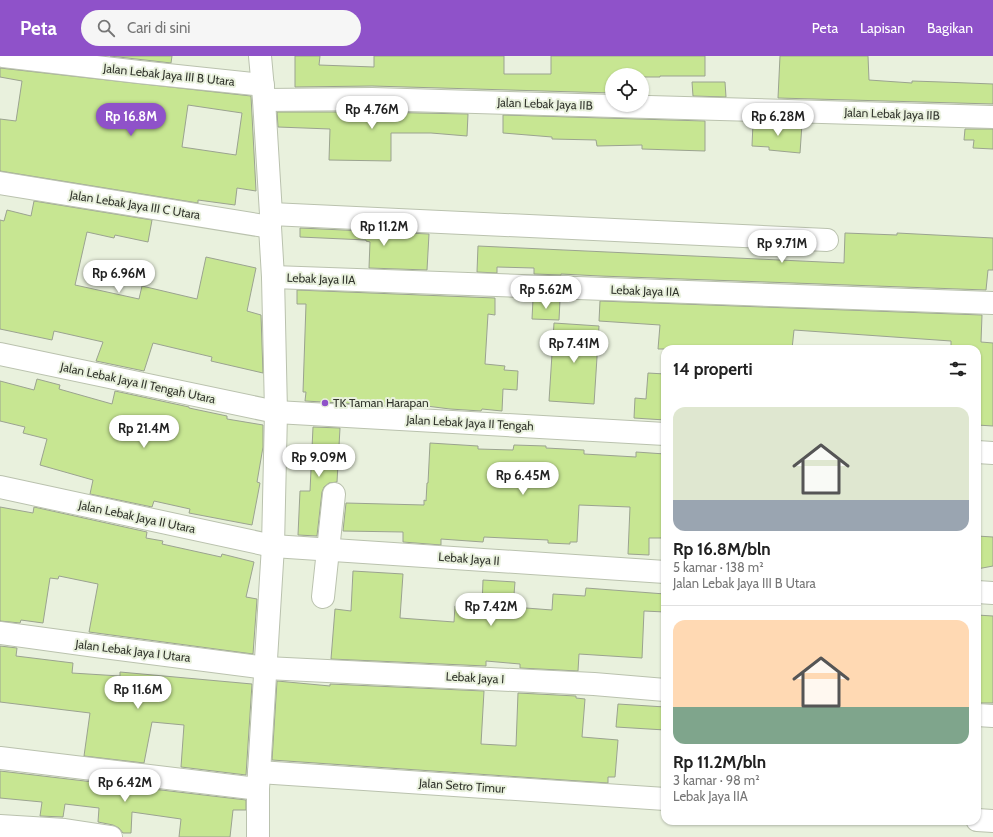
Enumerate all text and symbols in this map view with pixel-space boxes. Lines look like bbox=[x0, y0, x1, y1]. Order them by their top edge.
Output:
search box bbox=[81, 10, 361, 46]
text: Peta bbox=[20, 17, 57, 40]
icon: search bbox=[95, 17, 117, 39]
text: Cari di sini bbox=[127, 19, 190, 37]
text: Peta bbox=[812, 19, 838, 37]
text: Lapisan bbox=[860, 19, 905, 37]
text: Bagikan bbox=[927, 19, 973, 37]
street label: Jalan Lebak Jaya III B Utara bbox=[102, 60, 236, 89]
map controls bbox=[605, 68, 649, 112]
button: locate bbox=[605, 68, 649, 112]
street label: Jalan Lebak Jaya IIB bbox=[496, 94, 593, 113]
pin: Rp 4.76M bbox=[331, 96, 413, 130]
text: Rp 4.76M bbox=[345, 101, 399, 117]
pin: Rp 16.8M bbox=[90, 103, 172, 137]
pin: Rp 6.28M bbox=[737, 103, 819, 137]
street label: Jalan Lebak Jaya IIB bbox=[843, 104, 940, 123]
text: Rp 16.8M bbox=[105, 108, 157, 124]
text: Rp 6.28M bbox=[751, 108, 805, 124]
street label: Jalan Lebak Jaya III C Utara bbox=[68, 187, 202, 222]
pin: Rp 11.2M bbox=[343, 213, 425, 247]
text: Rp 11.2M bbox=[360, 218, 408, 234]
pin: Rp 9.71M bbox=[741, 230, 823, 264]
text: Rp 9.71M bbox=[757, 235, 807, 251]
pin: Rp 6.96M bbox=[78, 260, 160, 294]
text: Rp 6.96M bbox=[92, 265, 146, 281]
street label: Lebak Jaya IIA bbox=[286, 270, 356, 287]
pin: Rp 5.62M bbox=[505, 276, 587, 310]
text: Rp 5.62M bbox=[519, 281, 573, 297]
street label: Lebak Jaya IIA bbox=[610, 282, 680, 299]
pin: Rp 7.41M bbox=[533, 330, 615, 364]
text: Rp 7.41M bbox=[548, 335, 600, 351]
icon: filters bbox=[947, 358, 969, 380]
street label: Jalan Lebak Jaya II Tengah Utara bbox=[58, 359, 217, 406]
text: 14 properti bbox=[673, 359, 753, 379]
place label: TK Taman Harapan bbox=[333, 395, 429, 410]
marker: TK Taman Harapan bbox=[320, 398, 330, 408]
street label: Jalan Lebak Jaya II Tengah bbox=[405, 412, 534, 433]
pin: Rp 21.4M bbox=[103, 415, 185, 449]
text: Rp 21.4M bbox=[118, 420, 170, 436]
icon: home bbox=[785, 433, 857, 505]
pin: Rp 9.09M bbox=[278, 444, 360, 478]
text: Rp 9.09M bbox=[291, 449, 347, 465]
pin: Rp 6.45M bbox=[482, 462, 564, 496]
text: Rp 6.45M bbox=[496, 467, 550, 483]
street label: Jalan Lebak Jaya II Utara bbox=[76, 497, 197, 536]
text: Rp 16.8M/bln bbox=[673, 539, 771, 559]
street label: Lebak Jaya II bbox=[438, 549, 500, 568]
text: 5 kamar · 138 m² bbox=[673, 559, 763, 575]
text: Jalan Lebak Jaya III B Utara bbox=[673, 575, 816, 591]
pin: Rp 7.42M bbox=[450, 593, 532, 627]
text: Rp 7.42M bbox=[464, 598, 518, 614]
street label: Jalan Lebak Jaya I Utara bbox=[74, 636, 192, 665]
icon: home bbox=[785, 646, 857, 718]
street label: Lebak Jaya I bbox=[445, 668, 505, 687]
pin: Rp 11.6M bbox=[97, 676, 179, 710]
text: Rp 11.6M bbox=[113, 681, 163, 697]
text: Rp 11.2M/bln bbox=[673, 752, 766, 772]
pin: Rp 6.42M bbox=[84, 769, 166, 803]
text: 3 kamar · 98 m² bbox=[673, 772, 760, 788]
text: Rp 6.42M bbox=[98, 774, 152, 790]
street label: Jalan Setro Timur bbox=[417, 775, 506, 796]
text: Lebak Jaya IIA bbox=[673, 788, 748, 804]

